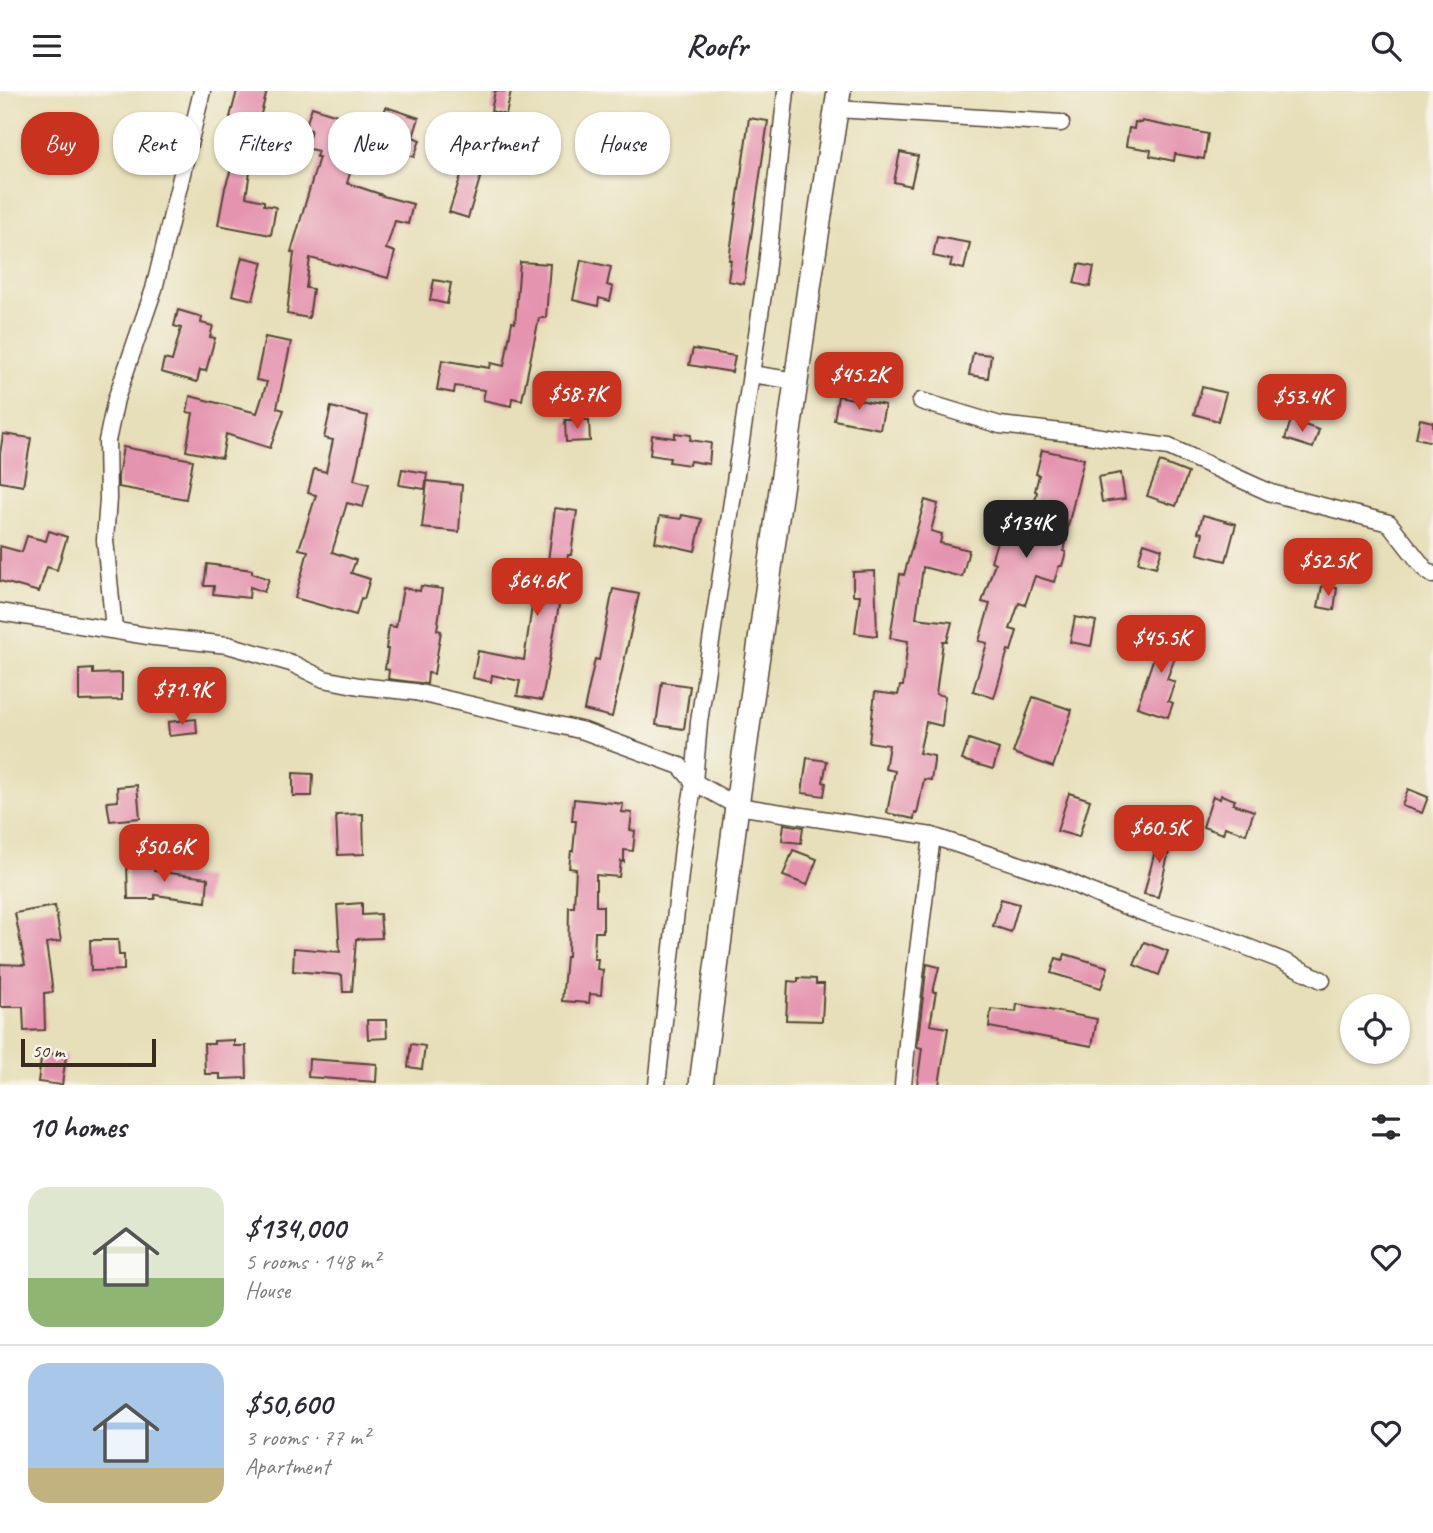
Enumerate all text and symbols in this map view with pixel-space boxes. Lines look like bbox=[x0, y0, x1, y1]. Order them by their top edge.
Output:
text: Roofr bbox=[686, 25, 747, 66]
icon: menu bbox=[28, 27, 66, 65]
icon: search bbox=[1367, 27, 1405, 65]
chip: Buy bbox=[21, 112, 99, 175]
chip: Rent bbox=[113, 112, 200, 175]
chip: Filters bbox=[214, 112, 314, 175]
chip: New bbox=[328, 112, 411, 175]
chip: Apartment bbox=[425, 112, 561, 175]
chip: House bbox=[575, 112, 670, 175]
pin: $45.2K bbox=[802, 353, 916, 412]
text: $45.2K bbox=[830, 360, 888, 389]
pin: $58.7K bbox=[520, 371, 634, 431]
pin: $53.4K bbox=[1245, 375, 1359, 434]
text: $58.7K bbox=[548, 379, 606, 408]
text: $53.4K bbox=[1273, 382, 1331, 411]
pin: $134K bbox=[977, 501, 1075, 560]
text: $134K bbox=[999, 508, 1053, 537]
pin: $52.5K bbox=[1271, 539, 1385, 598]
text: $52.5K bbox=[1300, 546, 1356, 575]
pin: $64.6K bbox=[480, 559, 594, 618]
text: $64.6K bbox=[508, 566, 566, 595]
pin: $45.5K bbox=[1104, 615, 1218, 675]
text: $45.5K bbox=[1133, 623, 1189, 652]
pin: $71.9K bbox=[125, 667, 239, 727]
text: $71.9K bbox=[153, 675, 211, 704]
pin: $60.5K bbox=[1102, 805, 1216, 865]
text: $60.5K bbox=[1130, 813, 1188, 842]
pin: $50.6K bbox=[107, 825, 221, 884]
text: $50.6K bbox=[135, 832, 193, 861]
map controls bbox=[1340, 994, 1410, 1064]
button: locate bbox=[1340, 994, 1410, 1064]
scale bar bbox=[21, 1036, 156, 1068]
text: 50 m bbox=[32, 1039, 64, 1063]
text: 10 homes bbox=[28, 1108, 126, 1146]
icon: filters bbox=[1367, 1108, 1405, 1146]
text: $134,000 bbox=[245, 1209, 345, 1247]
icon: home bbox=[84, 1215, 168, 1299]
icon: heart bbox=[1367, 1238, 1405, 1276]
text: 5 rooms · 148 m² bbox=[245, 1247, 380, 1276]
text: House bbox=[245, 1276, 290, 1305]
text: $50,600 bbox=[245, 1385, 332, 1423]
icon: home bbox=[84, 1391, 168, 1475]
icon: heart bbox=[1367, 1414, 1405, 1452]
text: 3 rooms · 77 m² bbox=[245, 1423, 369, 1452]
text: Apartment bbox=[245, 1452, 330, 1481]

